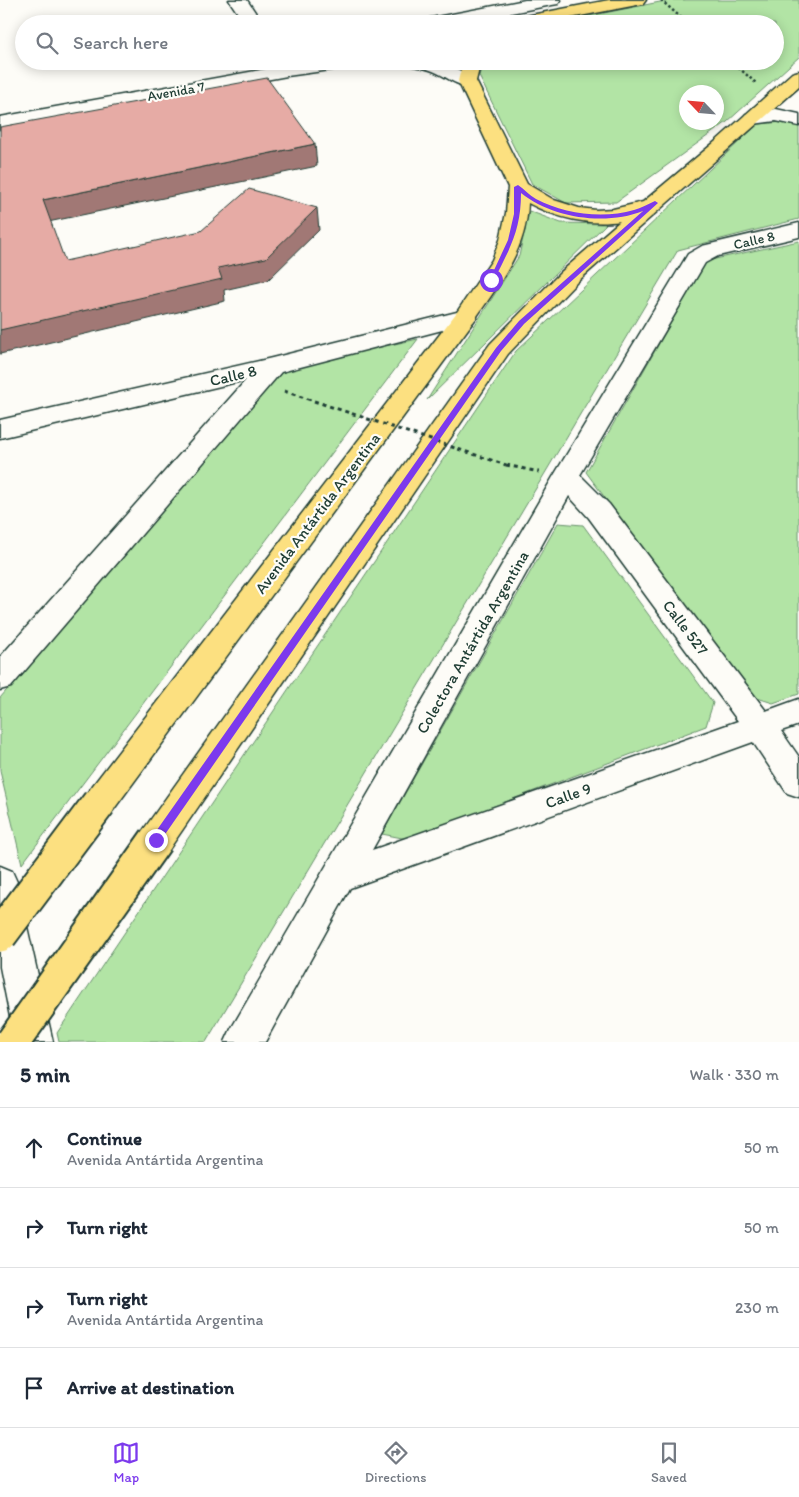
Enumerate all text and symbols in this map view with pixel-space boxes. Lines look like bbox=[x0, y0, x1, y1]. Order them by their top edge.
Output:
search box bbox=[15, 15, 784, 70]
icon: search bbox=[33, 29, 61, 57]
text: Search here bbox=[73, 31, 168, 54]
street label: Avenida 7 bbox=[146, 78, 206, 105]
north arrow bbox=[679, 85, 724, 130]
street label: Calle 8 bbox=[732, 227, 777, 253]
route start bbox=[480, 269, 503, 292]
street label: Calle 8 bbox=[208, 361, 259, 390]
street label: Avenida Antártida Argentina bbox=[251, 429, 384, 597]
street label: Colectora Antártida Argentina bbox=[412, 547, 533, 737]
street label: Calle 527 bbox=[659, 596, 712, 658]
street label: Calle 9 bbox=[543, 778, 594, 812]
route end bbox=[145, 829, 168, 852]
text: 5 min bbox=[20, 1062, 70, 1087]
text: Walk · 330 m bbox=[689, 1065, 779, 1084]
text: Continue bbox=[67, 1127, 142, 1150]
icon: ahead bbox=[20, 1134, 48, 1162]
text: 50 m bbox=[744, 1138, 779, 1157]
text: Avenida Antártida Argentina bbox=[67, 1150, 263, 1169]
icon: right bbox=[20, 1214, 48, 1242]
text: Turn right bbox=[67, 1216, 148, 1239]
text: 50 m bbox=[744, 1218, 779, 1237]
text: Turn right bbox=[67, 1287, 148, 1310]
icon: right bbox=[20, 1294, 48, 1322]
text: 230 m bbox=[735, 1298, 779, 1317]
text: Avenida Antártida Argentina bbox=[67, 1310, 263, 1329]
icon: arrive bbox=[20, 1374, 48, 1402]
text: Arrive at destination bbox=[67, 1376, 234, 1399]
tab: Map bbox=[112, 1439, 140, 1486]
tab: Directions bbox=[365, 1439, 426, 1486]
tab: Saved bbox=[651, 1439, 687, 1486]

